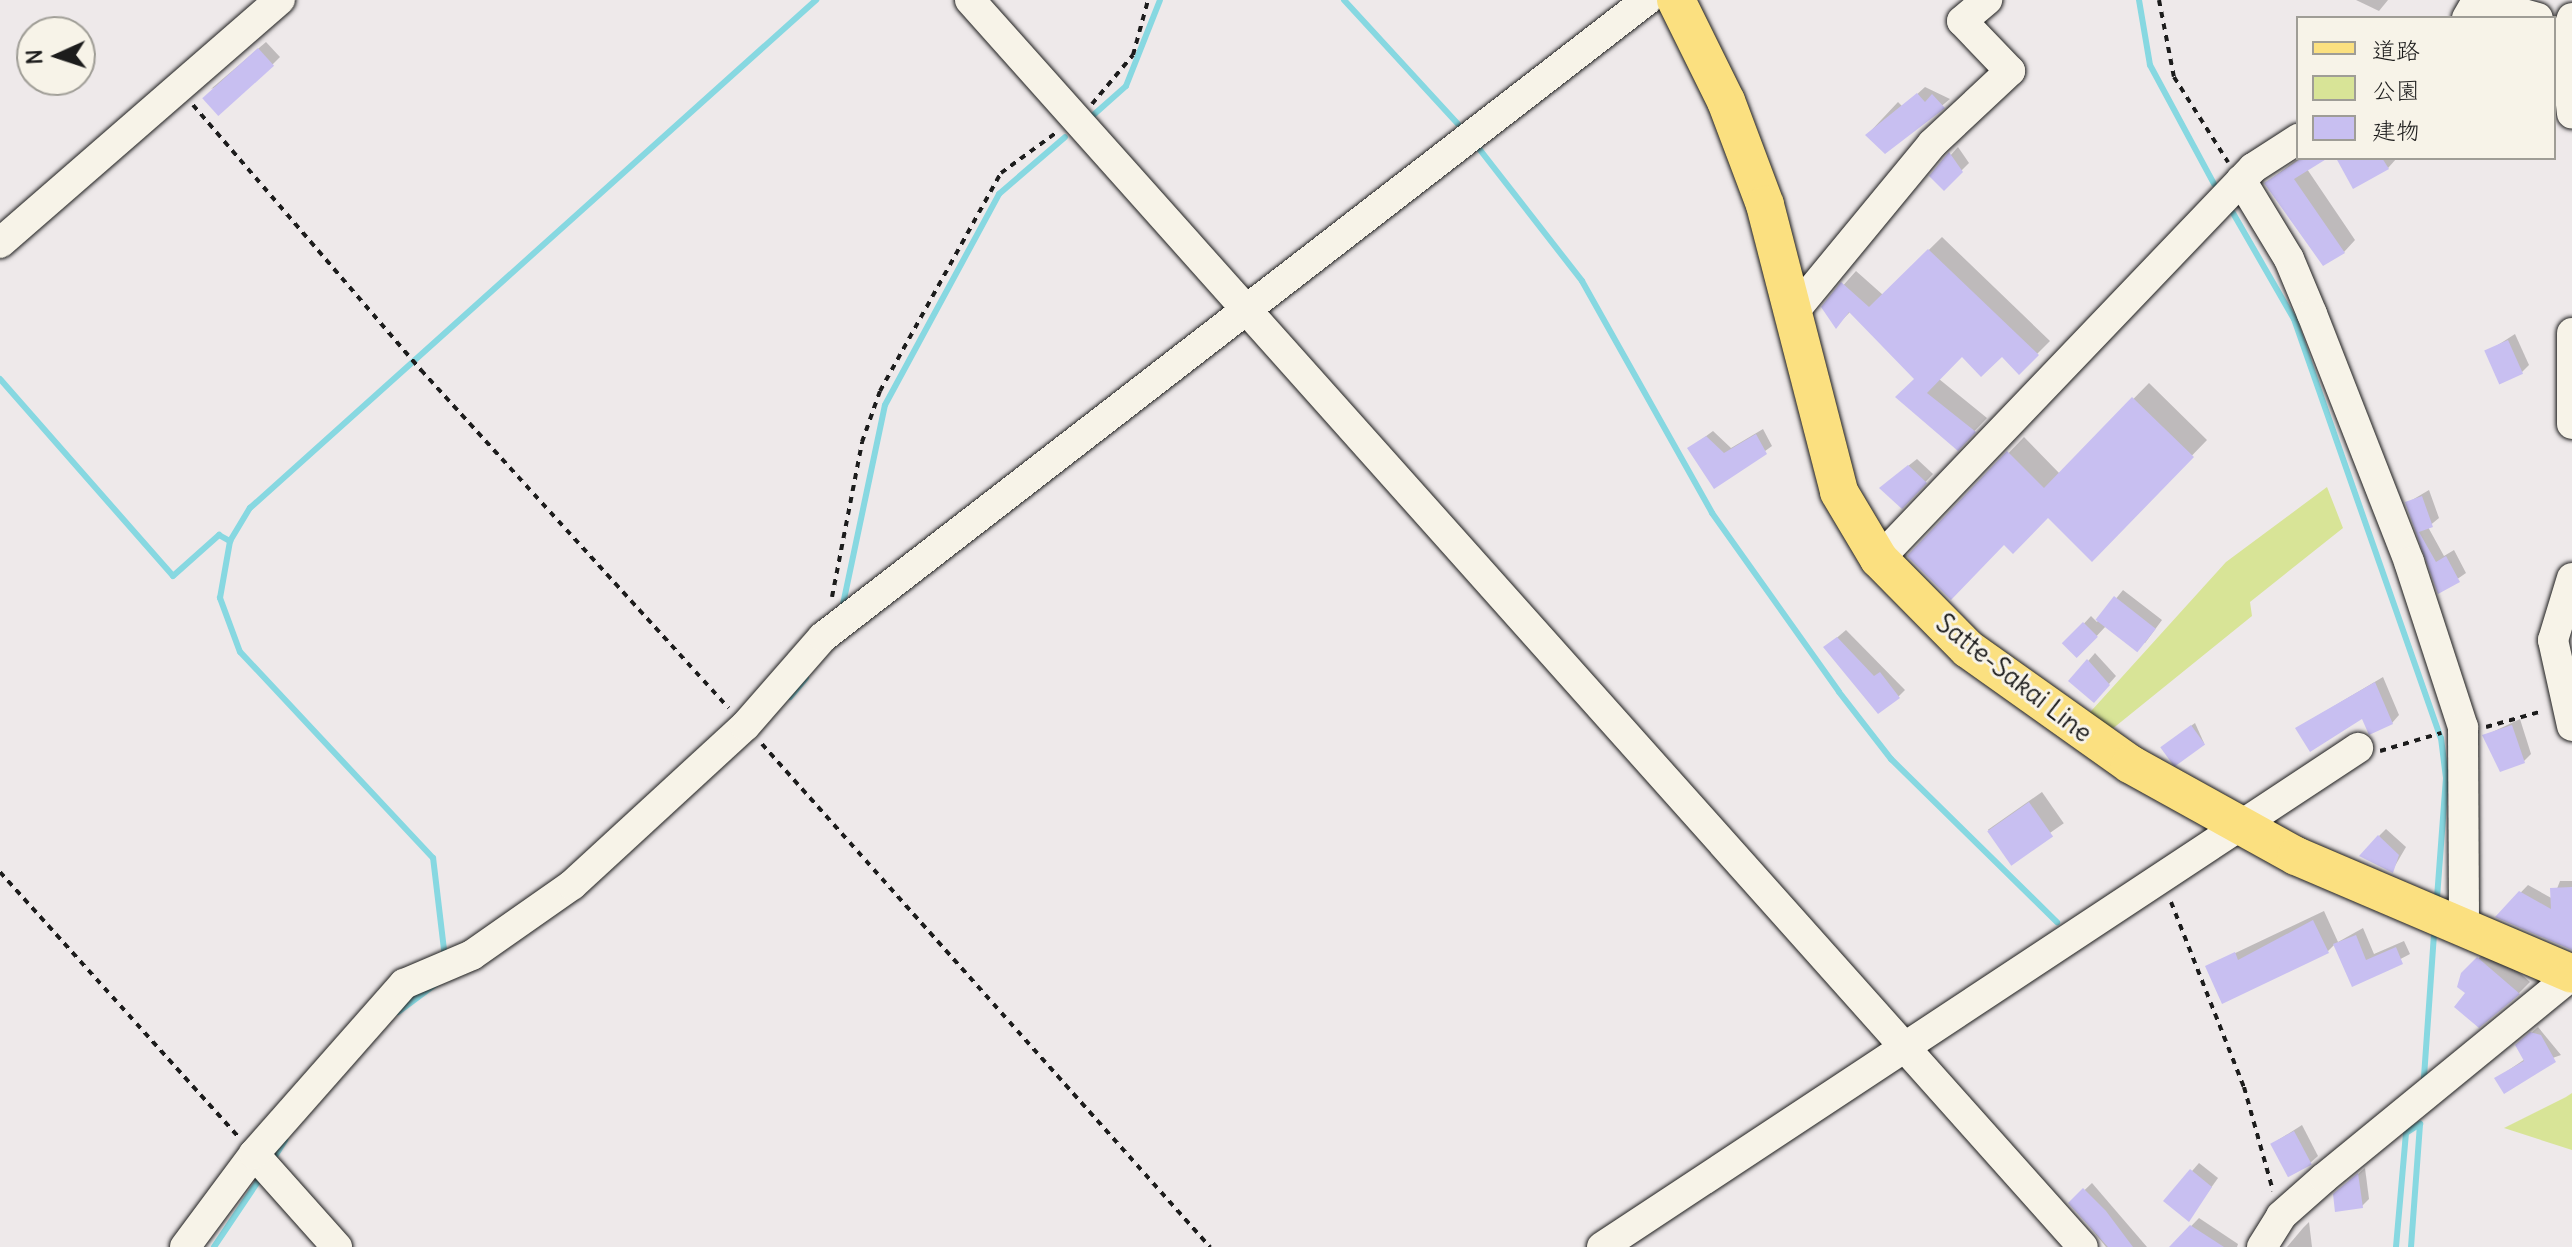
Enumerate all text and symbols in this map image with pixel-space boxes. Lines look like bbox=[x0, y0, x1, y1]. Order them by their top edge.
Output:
north arrow bbox=[16, 16, 96, 96]
legend bbox=[2296, 16, 2556, 160]
text: 道路 bbox=[2372, 35, 2420, 65]
text: N bbox=[20, 49, 48, 65]
text: 公園 bbox=[2372, 75, 2420, 105]
text: 建物 bbox=[2372, 115, 2420, 145]
street label: Satte-Sakai Line bbox=[1930, 607, 2098, 749]

